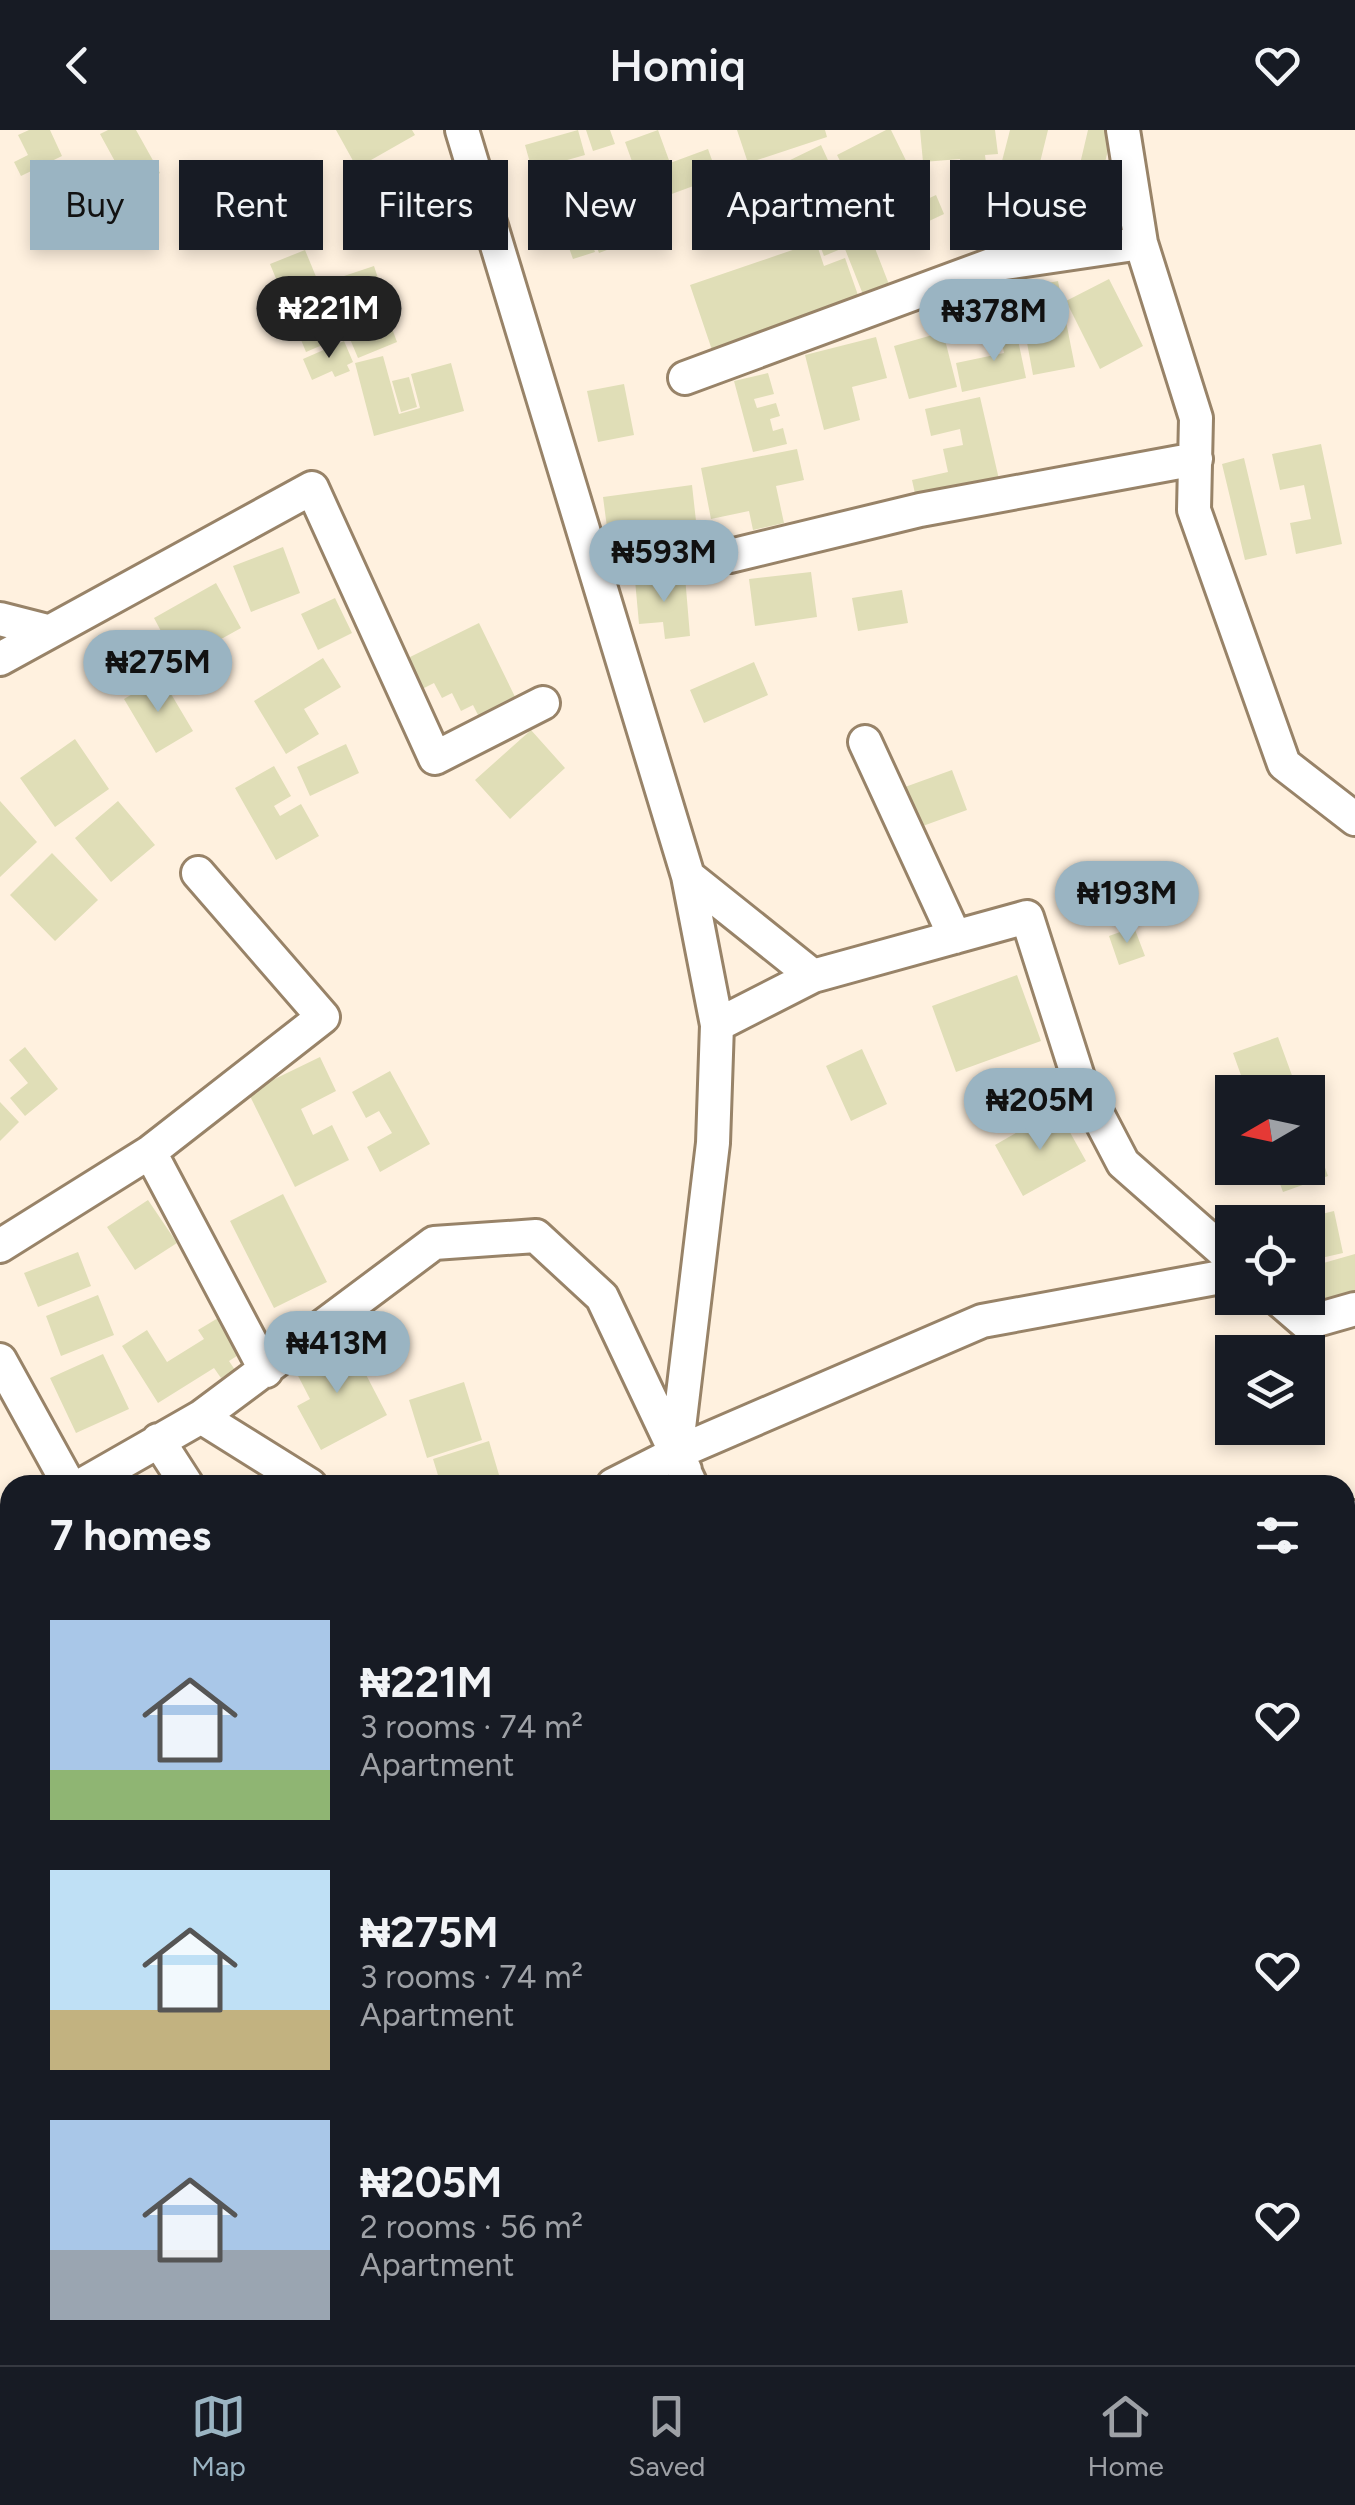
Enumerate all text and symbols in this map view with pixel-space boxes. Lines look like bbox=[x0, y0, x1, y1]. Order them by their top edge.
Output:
icon: back bbox=[50, 38, 105, 93]
text: Homiq bbox=[609, 38, 746, 92]
icon: heart bbox=[1250, 38, 1305, 93]
chip: Buy bbox=[30, 160, 159, 250]
chip: Rent bbox=[179, 160, 323, 250]
chip: Filters bbox=[343, 160, 508, 250]
chip: New bbox=[528, 160, 672, 250]
chip: Apartment bbox=[692, 160, 930, 250]
chip: House bbox=[950, 160, 1122, 250]
pin: ₦221M bbox=[259, 276, 399, 361]
pin: ₦378M bbox=[924, 279, 1064, 364]
text: ₦221M bbox=[278, 289, 380, 327]
text: ₦378M bbox=[941, 292, 1047, 330]
pin: ₦593M bbox=[594, 520, 734, 605]
text: ₦593M bbox=[611, 533, 717, 571]
pin: ₦275M bbox=[88, 630, 228, 715]
text: ₦275M bbox=[105, 643, 211, 681]
pin: ₦193M bbox=[1057, 861, 1197, 946]
text: ₦193M bbox=[1077, 874, 1177, 912]
pin: ₦205M bbox=[970, 1068, 1110, 1153]
north arrow bbox=[1215, 1075, 1325, 1185]
map controls bbox=[1215, 1075, 1325, 1445]
text: ₦205M bbox=[986, 1081, 1094, 1119]
button: locate bbox=[1215, 1205, 1325, 1315]
pin: ₦413M bbox=[267, 1311, 407, 1396]
text: ₦413M bbox=[286, 1324, 388, 1362]
button: layers bbox=[1215, 1335, 1325, 1445]
icon: filters bbox=[1250, 1508, 1305, 1563]
text: 7 homes bbox=[50, 1510, 211, 1561]
text: ₦221M bbox=[360, 1657, 493, 1708]
icon: home bbox=[130, 1660, 250, 1780]
icon: heart bbox=[1250, 1693, 1305, 1748]
text: 3 rooms · 74 m² bbox=[360, 1708, 583, 1746]
text: Apartment bbox=[360, 1746, 514, 1784]
text: ₦275M bbox=[360, 1907, 498, 1958]
icon: home bbox=[130, 1910, 250, 2030]
icon: heart bbox=[1250, 1943, 1305, 1998]
text: 3 rooms · 74 m² bbox=[360, 1958, 583, 1996]
text: Apartment bbox=[360, 1996, 514, 2034]
text: ₦205M bbox=[360, 2157, 502, 2208]
icon: home bbox=[130, 2160, 250, 2280]
icon: heart bbox=[1250, 2193, 1305, 2248]
text: 2 rooms · 56 m² bbox=[360, 2208, 583, 2246]
text: Apartment bbox=[360, 2246, 514, 2284]
tab: Map bbox=[191, 2389, 246, 2483]
tab: Saved bbox=[628, 2389, 705, 2483]
tab: Home bbox=[1088, 2389, 1164, 2483]

